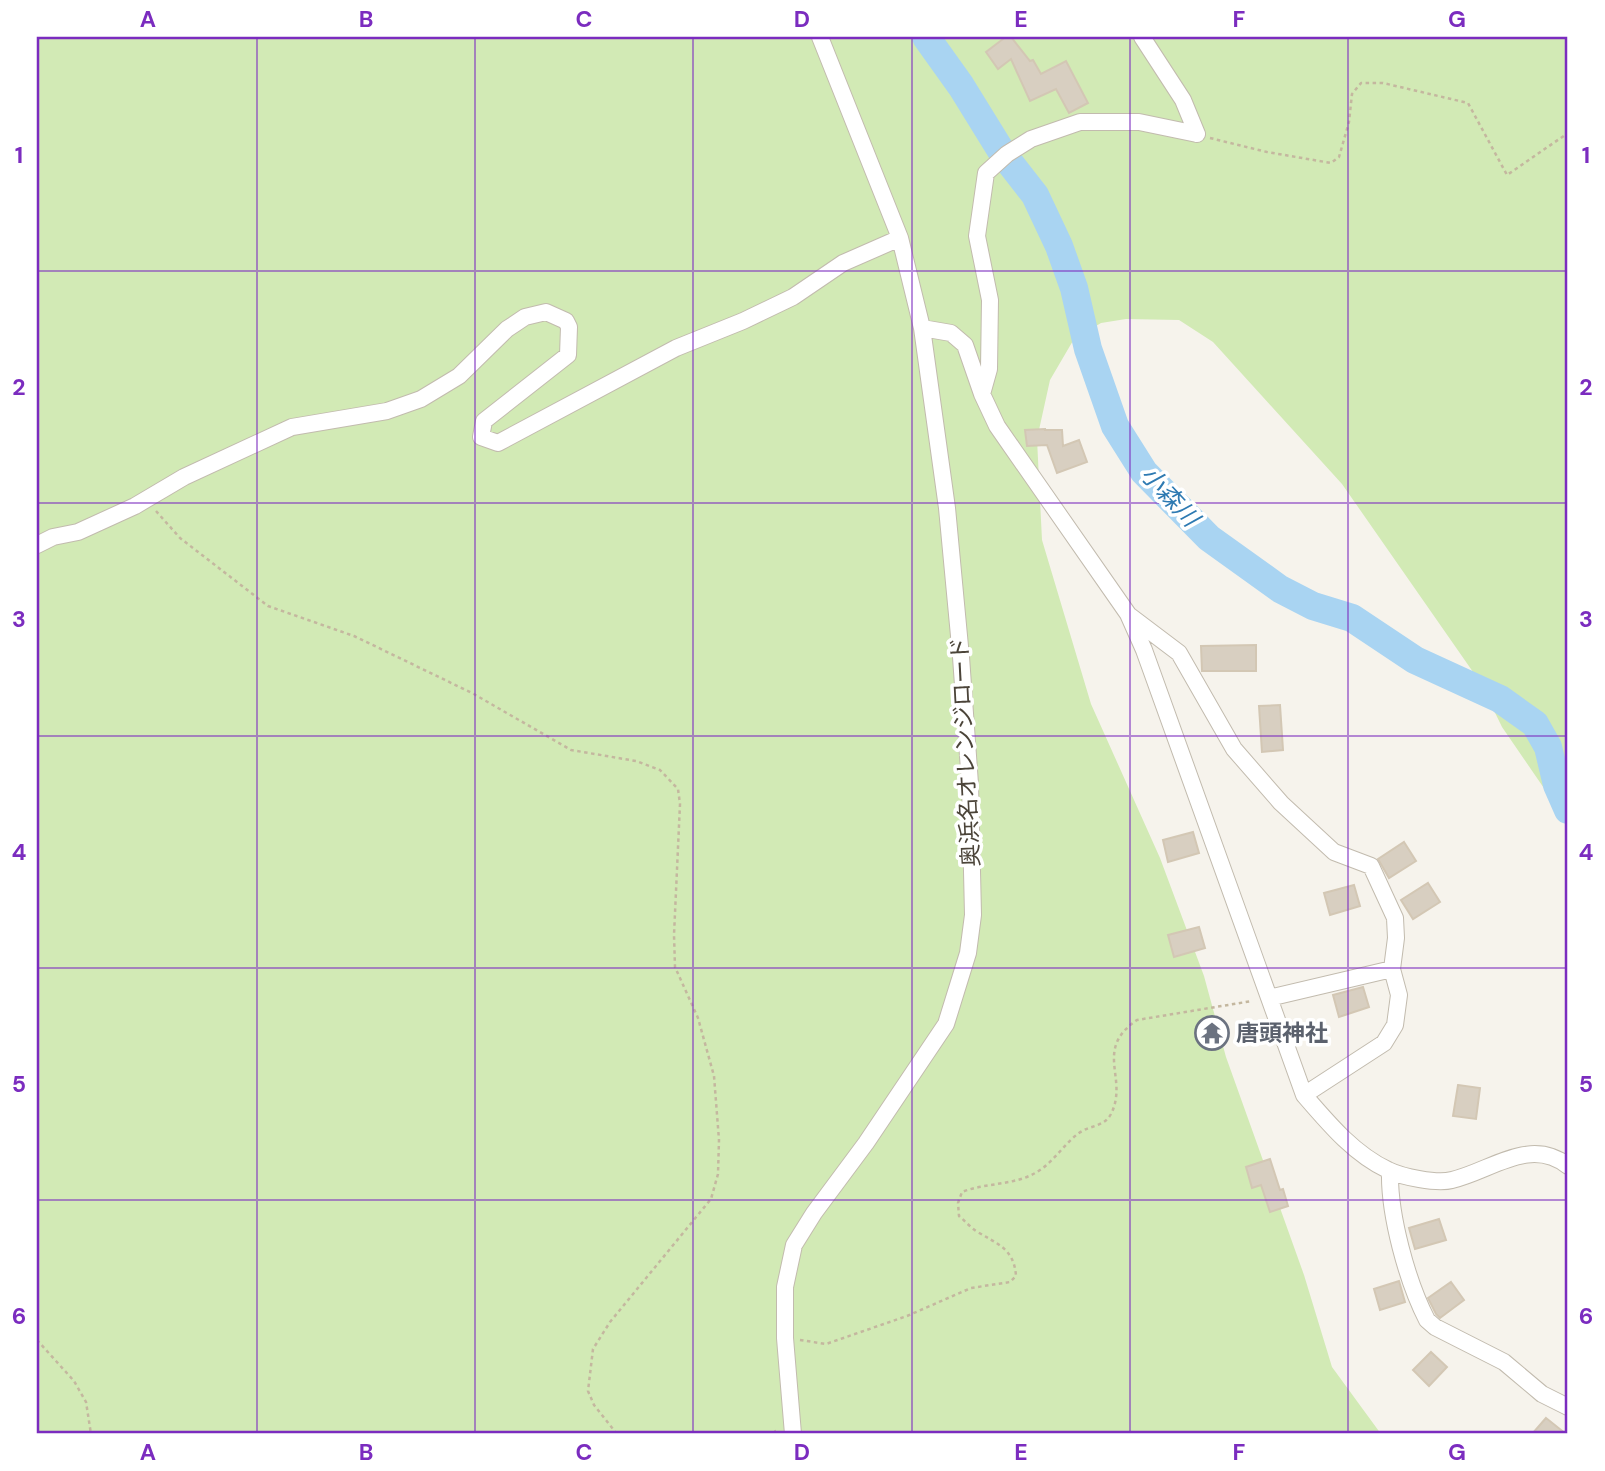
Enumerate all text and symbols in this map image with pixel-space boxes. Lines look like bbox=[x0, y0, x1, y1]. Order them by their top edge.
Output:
text: A bbox=[140, 4, 156, 34]
text: B bbox=[359, 4, 373, 34]
text: C bbox=[576, 4, 592, 34]
text: D bbox=[794, 4, 810, 34]
text: E bbox=[1014, 4, 1028, 34]
text: F bbox=[1233, 4, 1246, 34]
text: G bbox=[1448, 4, 1466, 34]
text: 1 bbox=[15, 140, 23, 170]
text: 1 bbox=[1582, 140, 1590, 170]
text: 2 bbox=[12, 372, 26, 402]
text: 2 bbox=[1579, 372, 1593, 402]
water label: 小森川 bbox=[1134, 459, 1208, 535]
text: 3 bbox=[12, 604, 26, 634]
text: 3 bbox=[1579, 604, 1593, 634]
street label: 奥浜名オレンジロード bbox=[944, 636, 986, 868]
text: 4 bbox=[12, 837, 27, 867]
text: 4 bbox=[1579, 837, 1594, 867]
temple icon: 唐頭神社 bbox=[1193, 1014, 1231, 1052]
place label: 唐頭神社 bbox=[1236, 1018, 1328, 1048]
text: 5 bbox=[12, 1069, 26, 1099]
text: 5 bbox=[1579, 1069, 1593, 1099]
text: 6 bbox=[12, 1301, 26, 1331]
text: 6 bbox=[1579, 1301, 1593, 1331]
text: A bbox=[140, 1437, 156, 1467]
text: B bbox=[359, 1437, 373, 1467]
text: C bbox=[576, 1437, 592, 1467]
text: D bbox=[794, 1437, 810, 1467]
text: E bbox=[1014, 1437, 1028, 1467]
text: F bbox=[1233, 1437, 1246, 1467]
text: G bbox=[1448, 1437, 1466, 1467]

